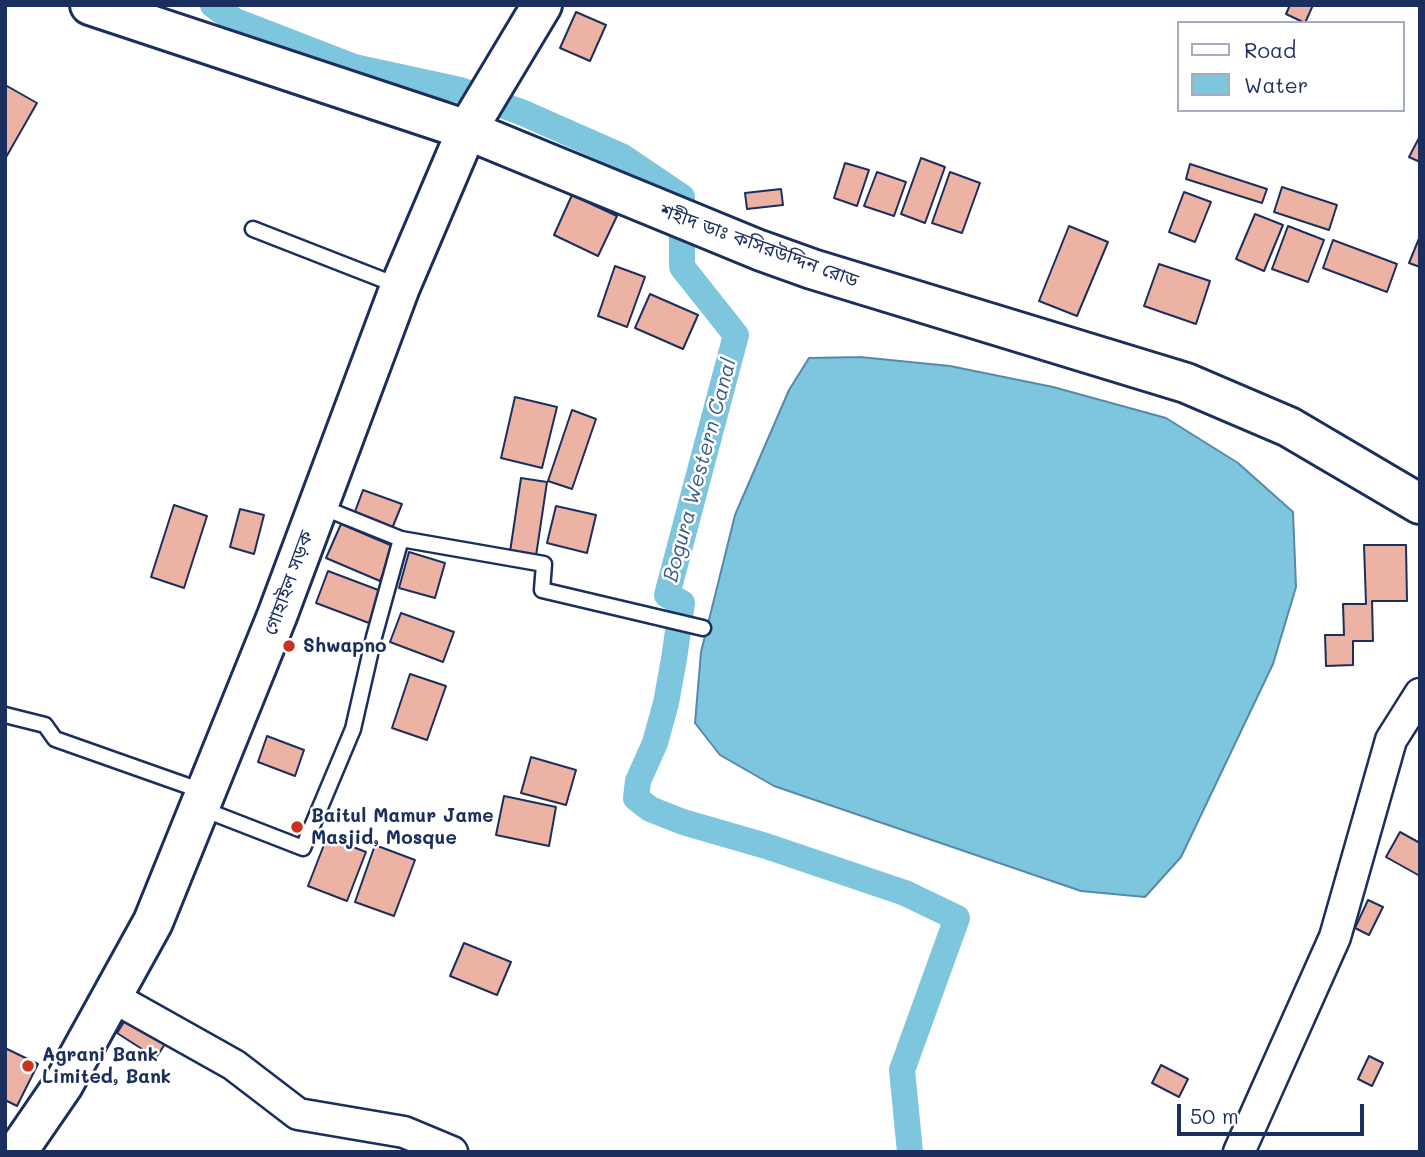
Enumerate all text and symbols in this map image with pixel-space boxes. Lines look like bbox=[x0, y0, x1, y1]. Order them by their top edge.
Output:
legend bbox=[1176, 21, 1404, 112]
text: Road bbox=[1244, 36, 1296, 63]
text: Water bbox=[1244, 71, 1308, 98]
street label: শহীদ ডাঃ কসিরউদ্দিন রোড bbox=[657, 199, 861, 293]
water label: Bogura Western Canal bbox=[658, 355, 742, 585]
street label: গোহাইল সড়ক bbox=[260, 528, 318, 638]
place label: Shwapno bbox=[303, 635, 387, 657]
marker: Shwapno bbox=[281, 638, 297, 654]
place label: Baitul Mamur Jame Masjid, Mosque bbox=[311, 805, 494, 849]
marker: Baitul Mamur Jame Masjid, Mosque bbox=[289, 819, 305, 835]
place label: Agrani Bank Limited, Bank bbox=[42, 1044, 171, 1088]
marker: Agrani Bank Limited, Bank bbox=[20, 1058, 36, 1074]
scale bar bbox=[1180, 1090, 1367, 1134]
text: 50 m bbox=[1190, 1102, 1239, 1129]

